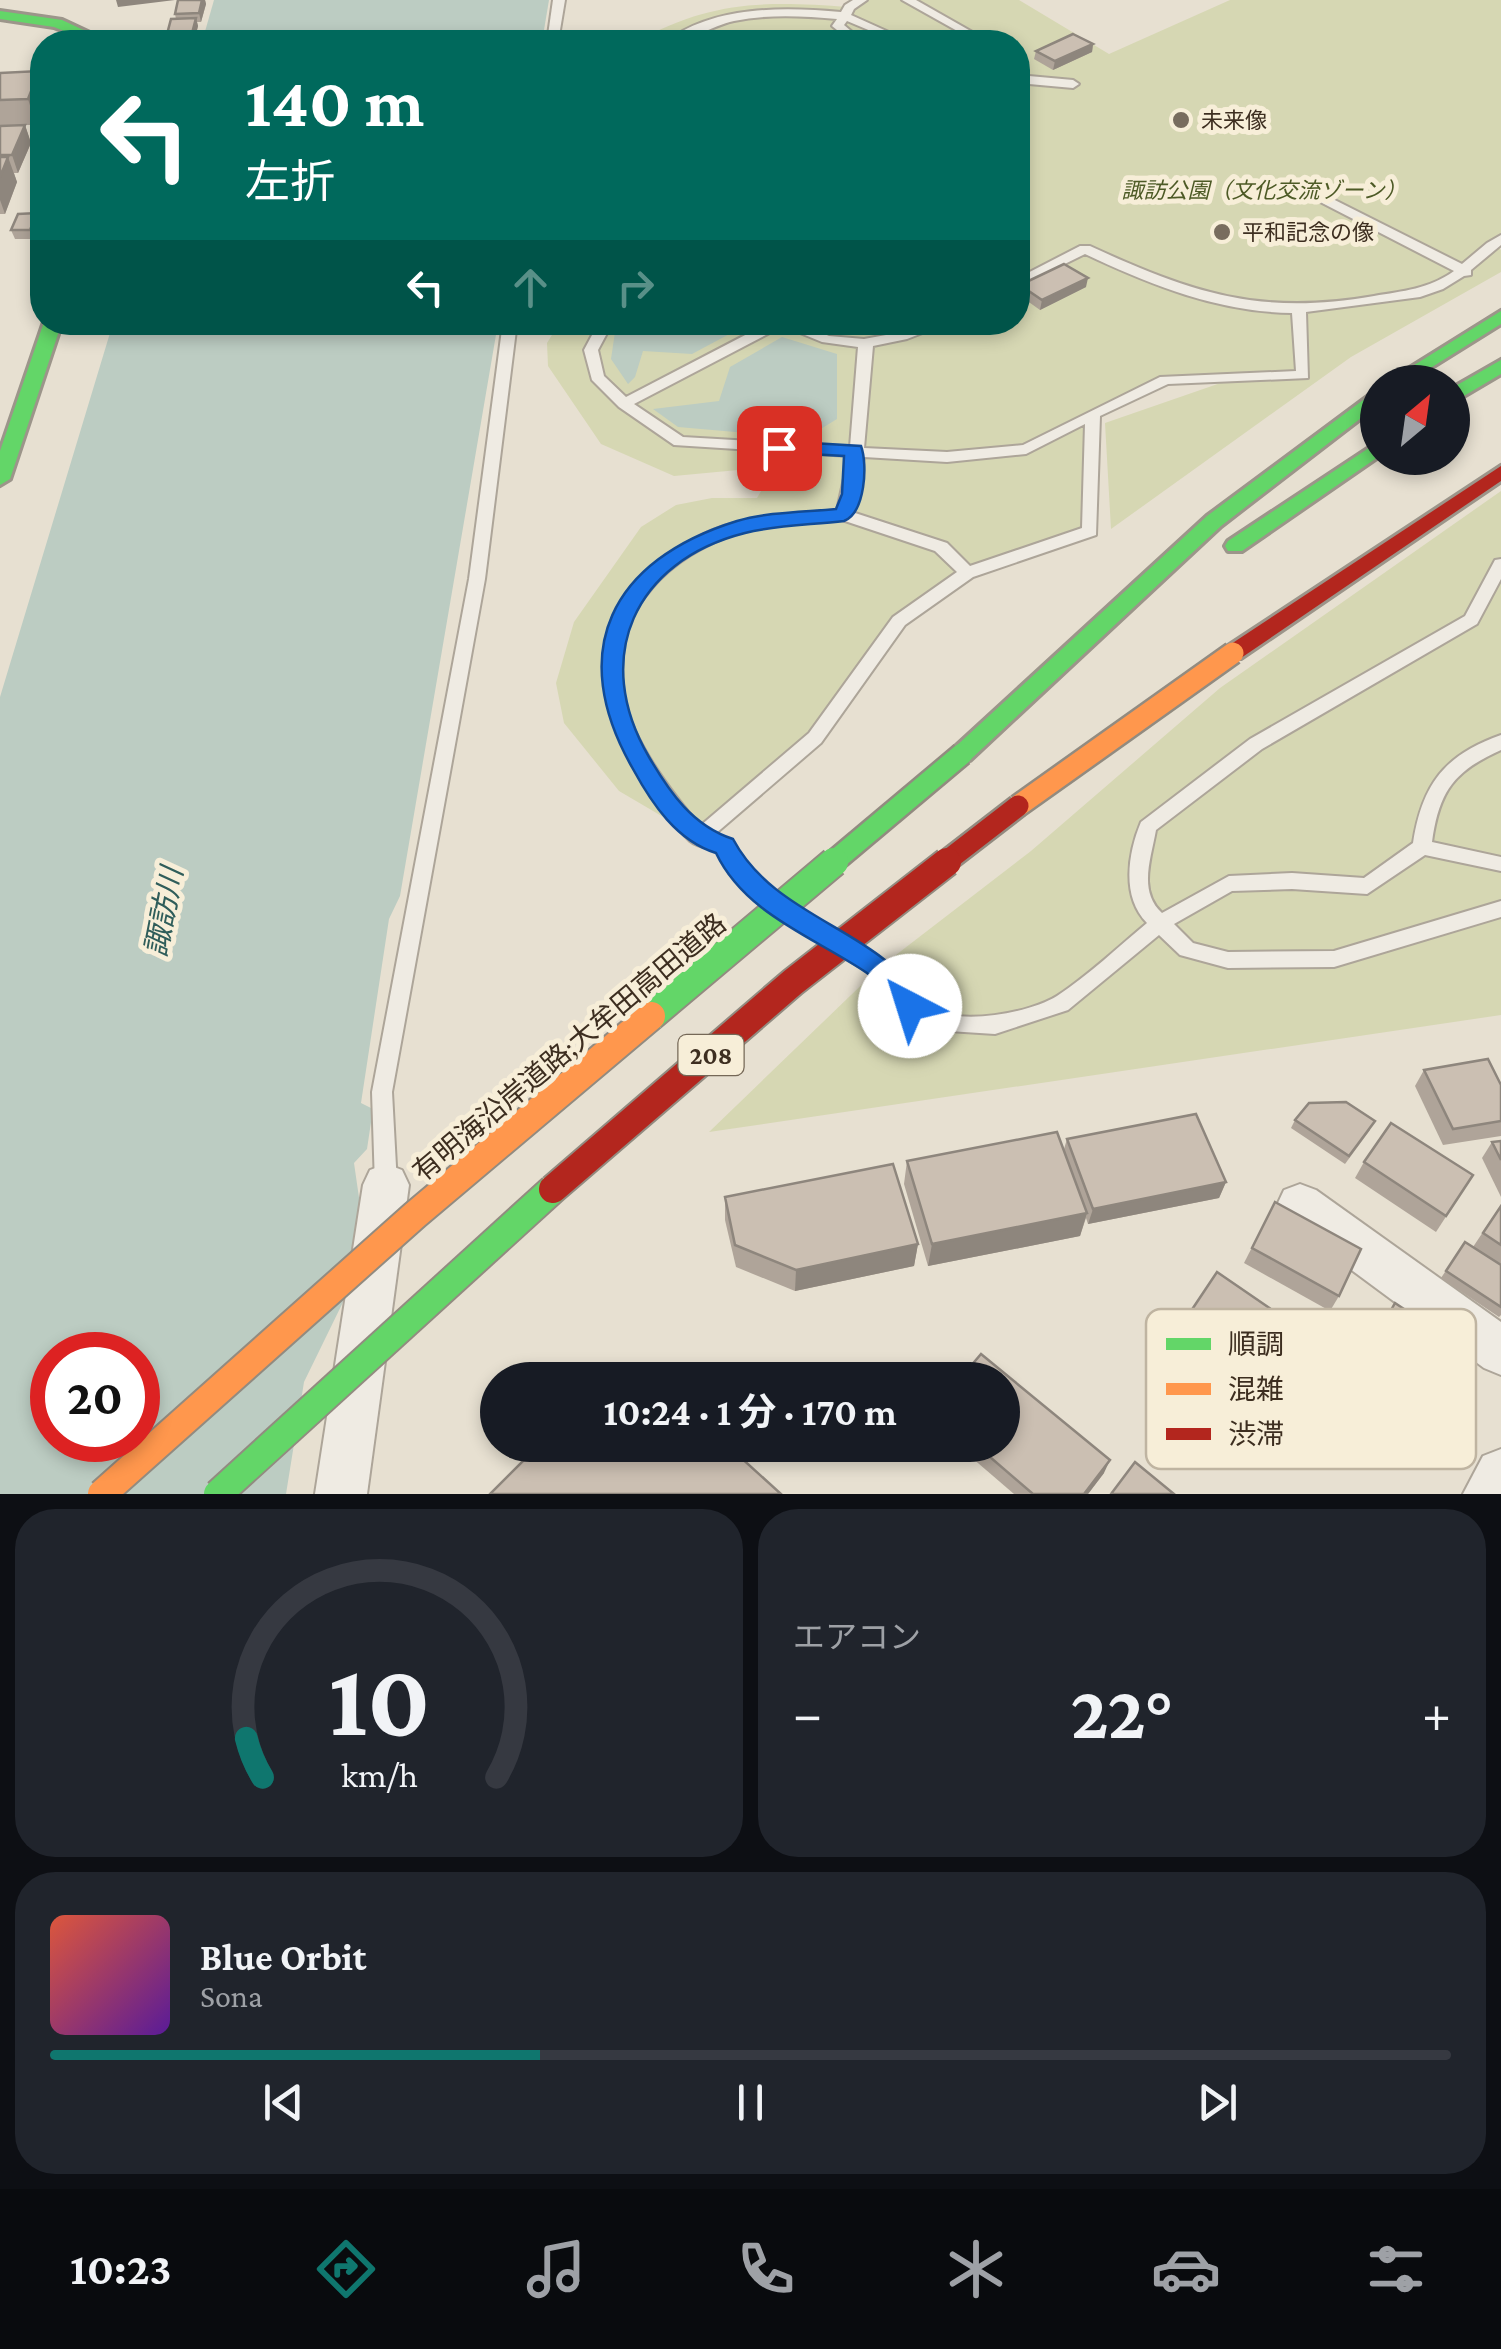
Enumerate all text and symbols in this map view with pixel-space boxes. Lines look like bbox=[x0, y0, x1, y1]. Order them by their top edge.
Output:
text: 140 m bbox=[245, 63, 424, 141]
icon: left bbox=[80, 70, 210, 200]
place label: 未来像 bbox=[1201, 108, 1267, 133]
marker: 未来像 bbox=[1170, 109, 1192, 131]
text: 左折 bbox=[245, 157, 335, 207]
park label: 諏訪公園（文化交流ゾーン） bbox=[1122, 178, 1406, 203]
place label: 平和記念の像 bbox=[1242, 220, 1374, 245]
marker: 平和記念の像 bbox=[1211, 221, 1233, 243]
icon: left bbox=[398, 260, 453, 315]
icon: ahead bbox=[503, 260, 558, 315]
icon: right bbox=[608, 260, 663, 315]
north arrow bbox=[1360, 365, 1470, 475]
map controls bbox=[1360, 365, 1470, 475]
pin bbox=[737, 406, 822, 491]
icon: arrive bbox=[752, 421, 807, 476]
water label: 諏訪川 bbox=[139, 862, 189, 959]
street label: 有明海沿岸道路;大牟田高田道路 bbox=[407, 907, 732, 1187]
position arrow bbox=[858, 954, 962, 1058]
road number: 208 bbox=[678, 1035, 744, 1075]
legend bbox=[1146, 1309, 1476, 1469]
text: 順調 bbox=[1228, 1329, 1284, 1360]
speed limit sign: 20 bbox=[30, 1332, 160, 1462]
text: 混雑 bbox=[1228, 1374, 1284, 1405]
text: 10:24 · 1 分 · 170 m bbox=[603, 1391, 897, 1433]
text: 渋滞 bbox=[1228, 1419, 1284, 1450]
text: エアコン bbox=[793, 1619, 921, 1655]
text: 10 bbox=[328, 1642, 430, 1757]
text: 22° bbox=[1070, 1671, 1174, 1754]
text: − bbox=[793, 1683, 822, 1744]
text: + bbox=[1422, 1683, 1451, 1744]
text: km/h bbox=[340, 1755, 418, 1795]
text: Blue Orbit bbox=[200, 1936, 367, 1978]
text: Sona bbox=[200, 1978, 263, 2014]
icon: previous bbox=[256, 2075, 311, 2130]
icon: pause bbox=[723, 2075, 778, 2130]
icon: next bbox=[1190, 2075, 1245, 2130]
icon: directions bbox=[311, 2234, 381, 2304]
icon: music bbox=[521, 2234, 591, 2304]
icon: phone bbox=[731, 2234, 801, 2304]
icon: climate bbox=[941, 2234, 1011, 2304]
icon: car bbox=[1151, 2234, 1221, 2304]
icon: filters bbox=[1361, 2234, 1431, 2304]
text: 10:23 bbox=[70, 2244, 172, 2294]

